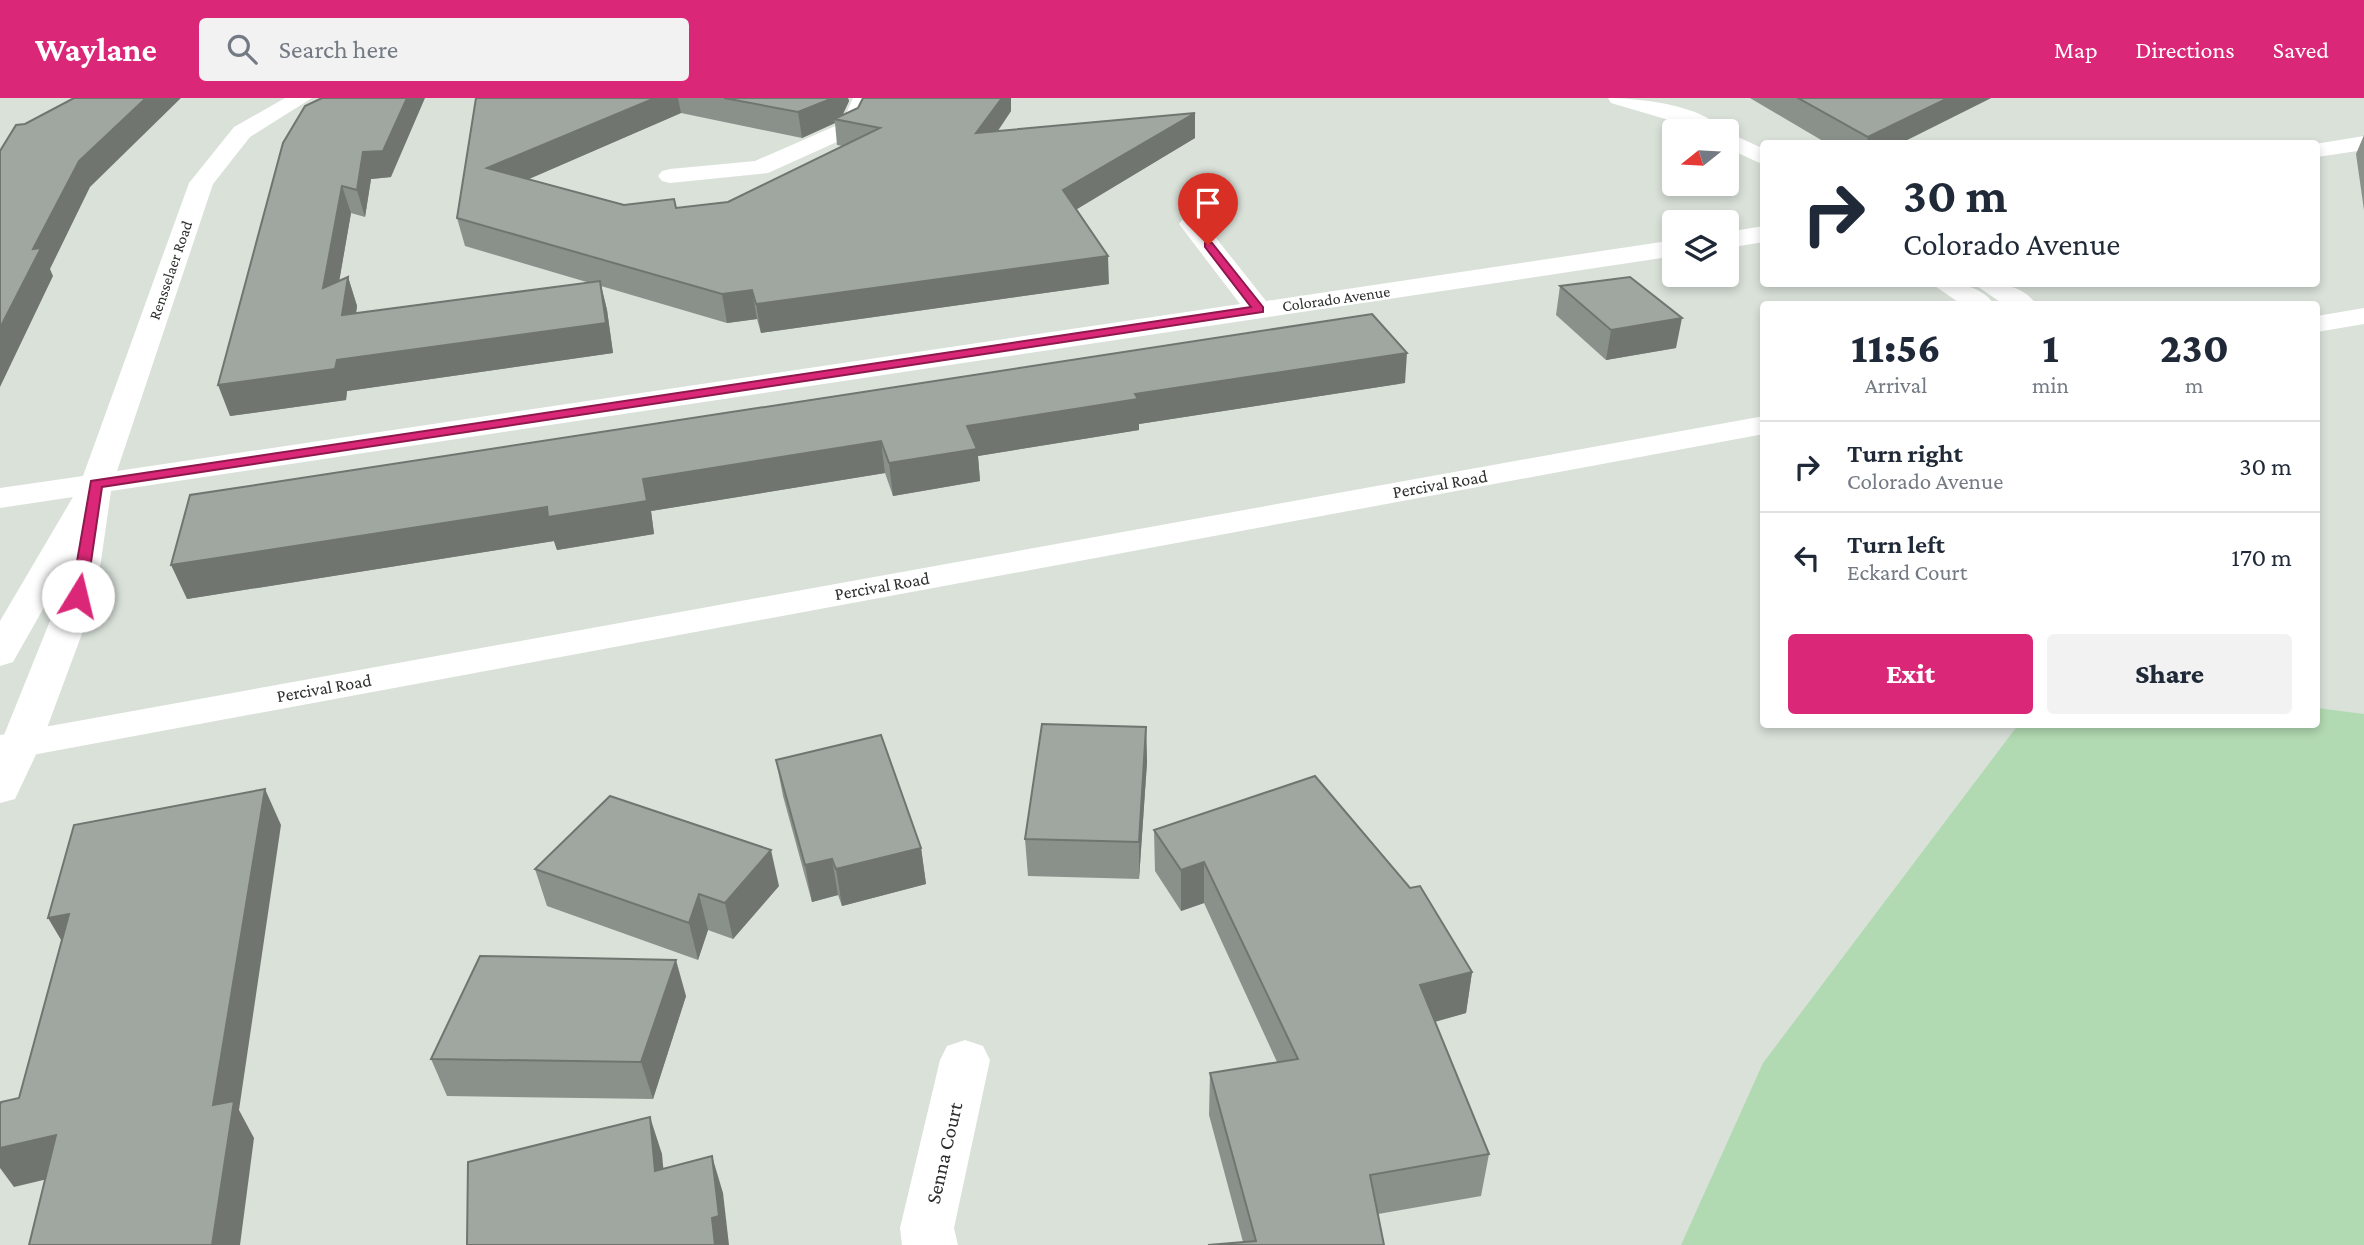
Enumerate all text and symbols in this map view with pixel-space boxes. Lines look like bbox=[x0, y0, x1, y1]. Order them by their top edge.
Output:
search box bbox=[199, 18, 689, 81]
icon: search bbox=[223, 30, 261, 68]
text: Waylane bbox=[35, 31, 157, 68]
text: Search here bbox=[279, 35, 398, 64]
text: Map bbox=[2054, 36, 2098, 63]
text: Directions bbox=[2136, 36, 2235, 63]
text: Saved bbox=[2273, 36, 2329, 63]
north arrow bbox=[1662, 119, 1740, 196]
map controls bbox=[1662, 119, 1739, 287]
icon: right bbox=[1788, 168, 1879, 259]
text: 30 m bbox=[1903, 168, 2008, 223]
pin bbox=[1178, 173, 1238, 245]
icon: arrive bbox=[1189, 184, 1227, 222]
button: layers bbox=[1662, 210, 1739, 287]
street label: Rensselaer Road bbox=[146, 218, 196, 322]
text: Colorado Avenue bbox=[1903, 226, 2120, 262]
street label: Colorado Avenue bbox=[1281, 283, 1391, 314]
text: 11:56 bbox=[1851, 324, 1941, 371]
text: 1 bbox=[2042, 324, 2059, 371]
text: 230 bbox=[2160, 324, 2229, 371]
text: Arrival bbox=[1865, 372, 1927, 398]
text: min bbox=[2032, 372, 2069, 398]
text: m bbox=[2185, 372, 2204, 398]
text: Turn right bbox=[1847, 439, 1963, 468]
icon: right bbox=[1788, 448, 1826, 486]
text: 30 m bbox=[2239, 452, 2292, 481]
street label: Percival Road bbox=[1391, 466, 1489, 502]
text: Colorado Avenue bbox=[1847, 468, 2003, 494]
text: Turn left bbox=[1847, 530, 1945, 559]
icon: left bbox=[1788, 539, 1826, 577]
text: 170 m bbox=[2231, 543, 2292, 572]
position arrow bbox=[41, 559, 115, 633]
text: Eckard Court bbox=[1847, 559, 1967, 585]
street label: Percival Road bbox=[833, 568, 931, 604]
button: Exit bbox=[1788, 634, 2033, 714]
button: Share bbox=[2047, 634, 2292, 714]
street label: Percival Road bbox=[275, 670, 373, 706]
street label: Senna Court bbox=[921, 1099, 968, 1206]

